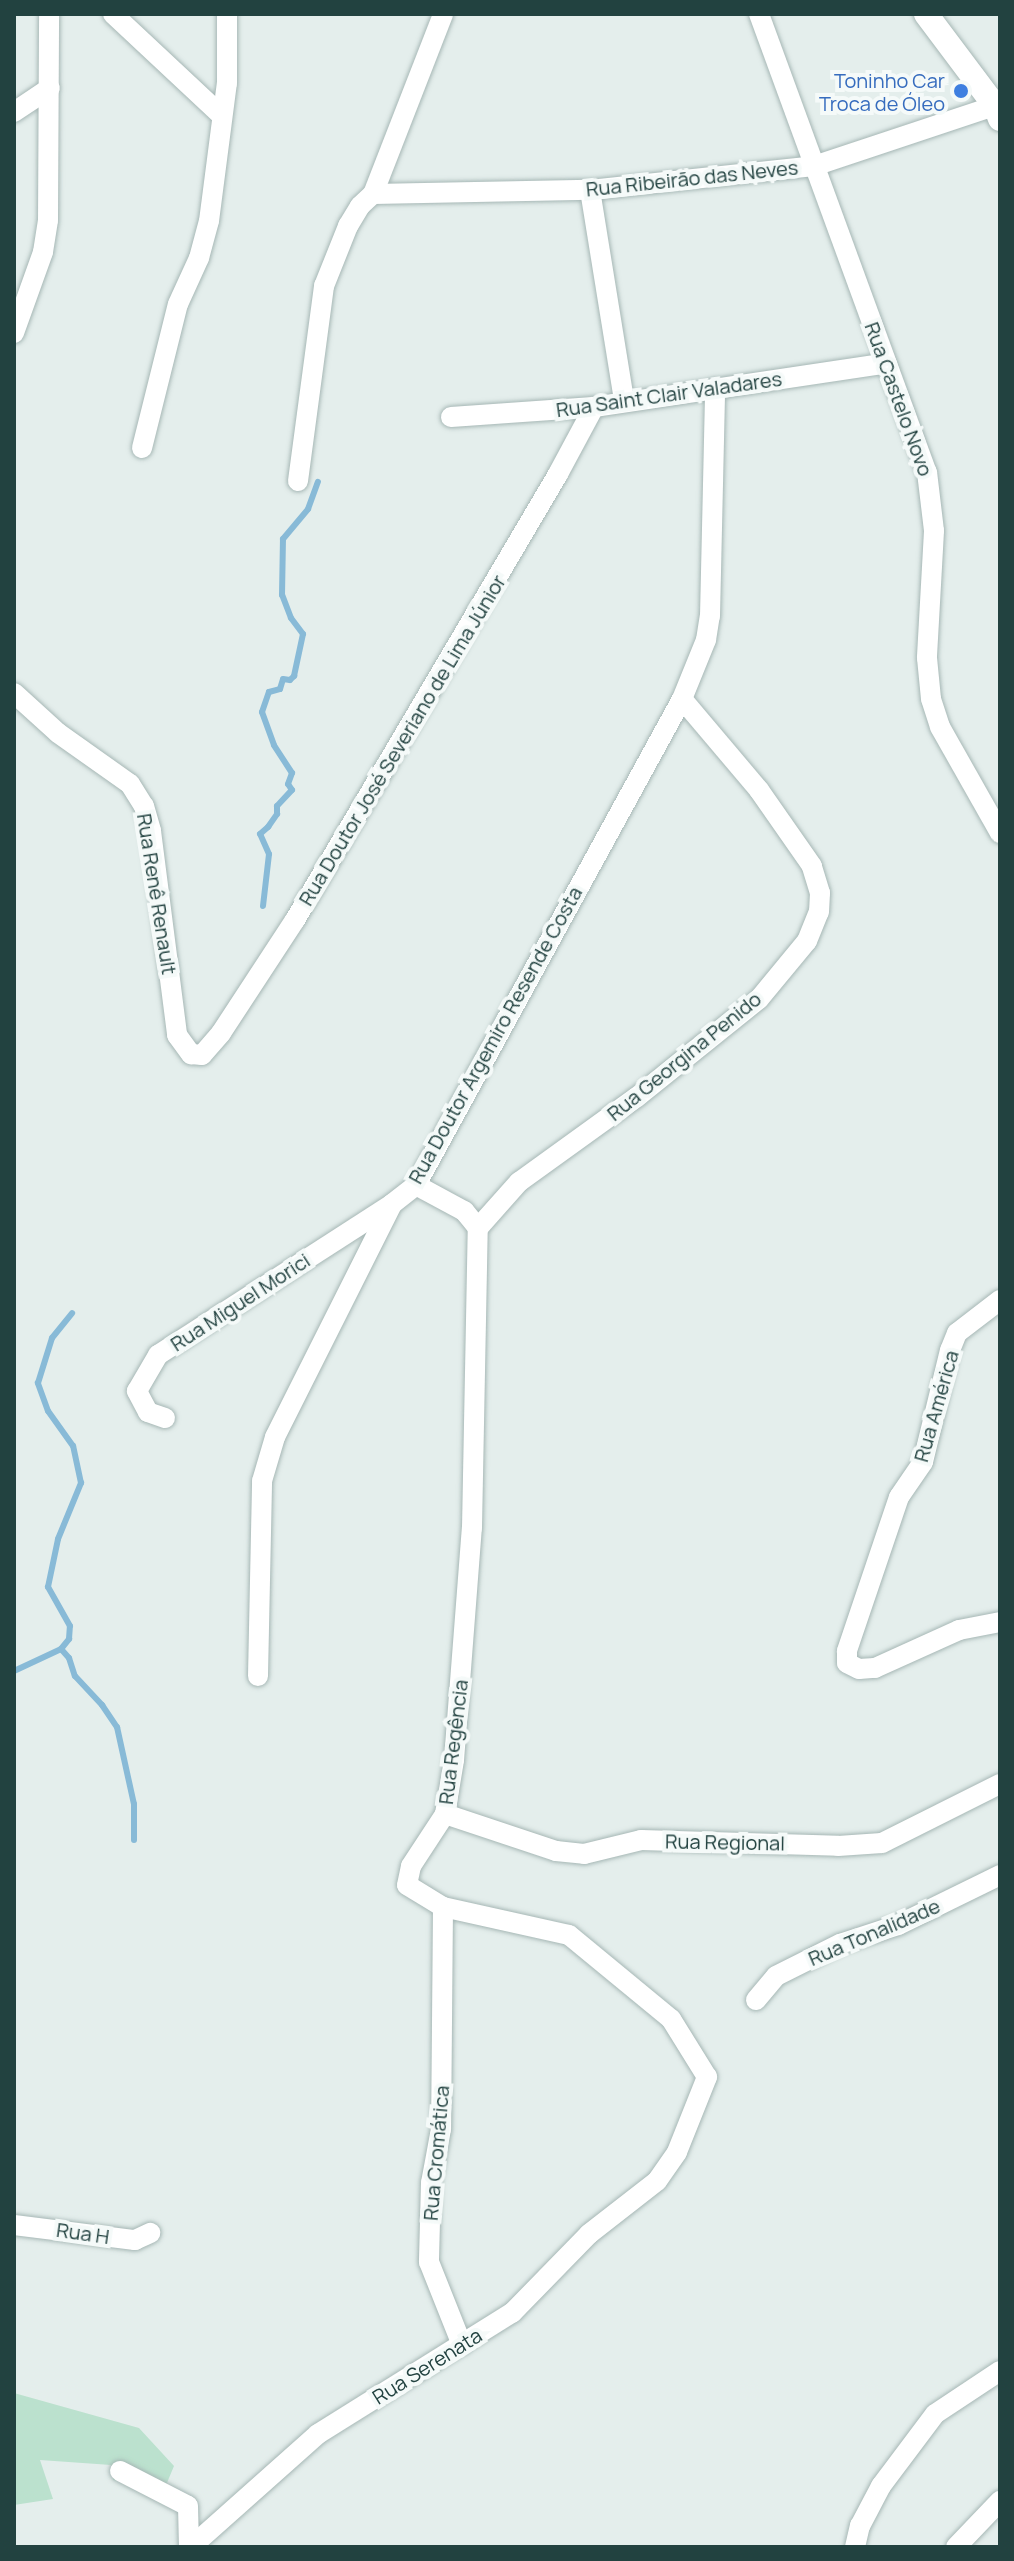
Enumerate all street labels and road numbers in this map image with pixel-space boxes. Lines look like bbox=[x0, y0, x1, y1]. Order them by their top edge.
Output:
street label: Rua Ribeirão das Neves bbox=[585, 155, 799, 201]
street label: Rua Castelo Novo bbox=[860, 319, 938, 479]
street label: Rua Saint Clair Valadares bbox=[555, 366, 783, 422]
street label: Rua Doutor José Severiano de Lima Júnior bbox=[293, 570, 511, 910]
street label: Rua Renê Renault bbox=[132, 812, 182, 976]
street label: Rua Doutor Argemiro Resende Costa bbox=[403, 882, 587, 1188]
street label: Rua Georgina Penido bbox=[602, 987, 766, 1125]
street label: Rua Miguel Morici bbox=[166, 1248, 314, 1356]
street label: Rua América bbox=[909, 1347, 963, 1465]
street label: Rua Regência bbox=[433, 1678, 473, 1806]
street label: Rua Regional bbox=[665, 1829, 785, 1855]
street label: Rua Tonalidade bbox=[805, 1893, 943, 1971]
street label: Rua Cromática bbox=[418, 2084, 454, 2222]
street label: Rua H bbox=[55, 2217, 111, 2249]
street label: Rua Serenata bbox=[368, 2323, 486, 2409]

